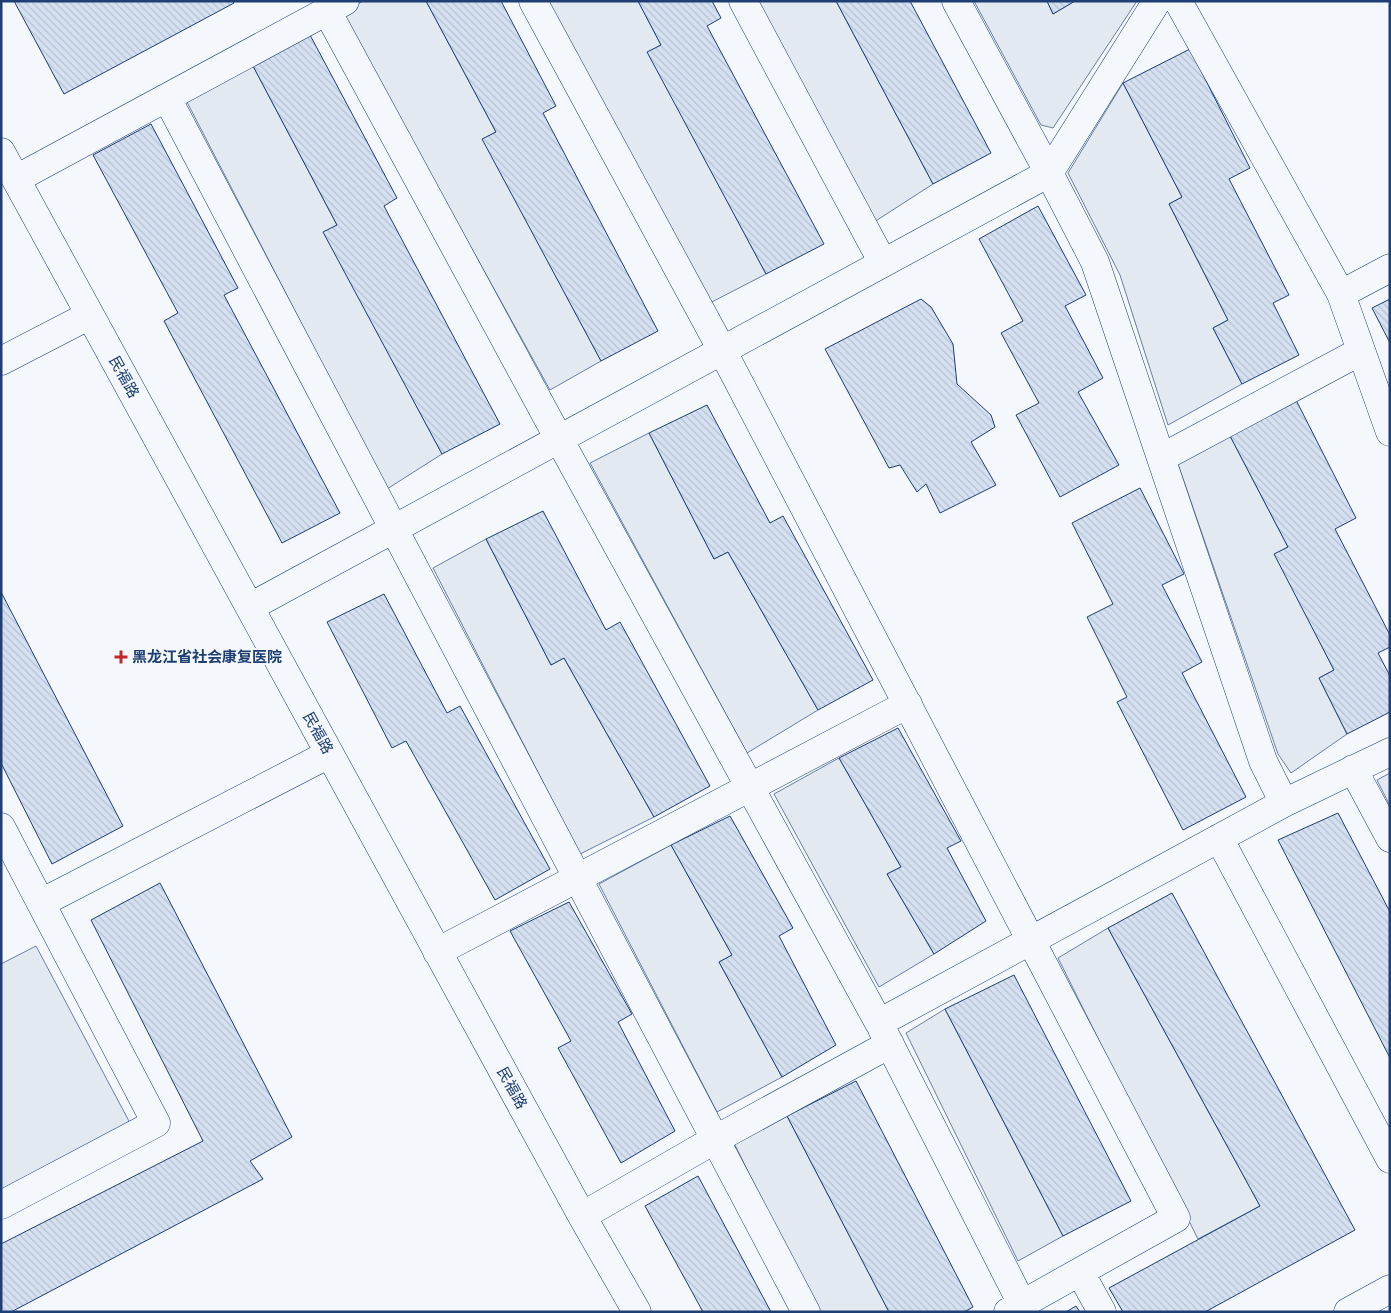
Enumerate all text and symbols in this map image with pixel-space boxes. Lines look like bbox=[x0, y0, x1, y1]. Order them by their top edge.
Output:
street label: 民福路 bbox=[106, 353, 143, 401]
place label: 黑龙江省社会康复医院 bbox=[132, 648, 282, 665]
marker: 黑龙江省社会康复医院 bbox=[114, 650, 128, 664]
street label: 民福路 bbox=[300, 709, 337, 757]
street label: 民福路 bbox=[494, 1064, 531, 1112]

